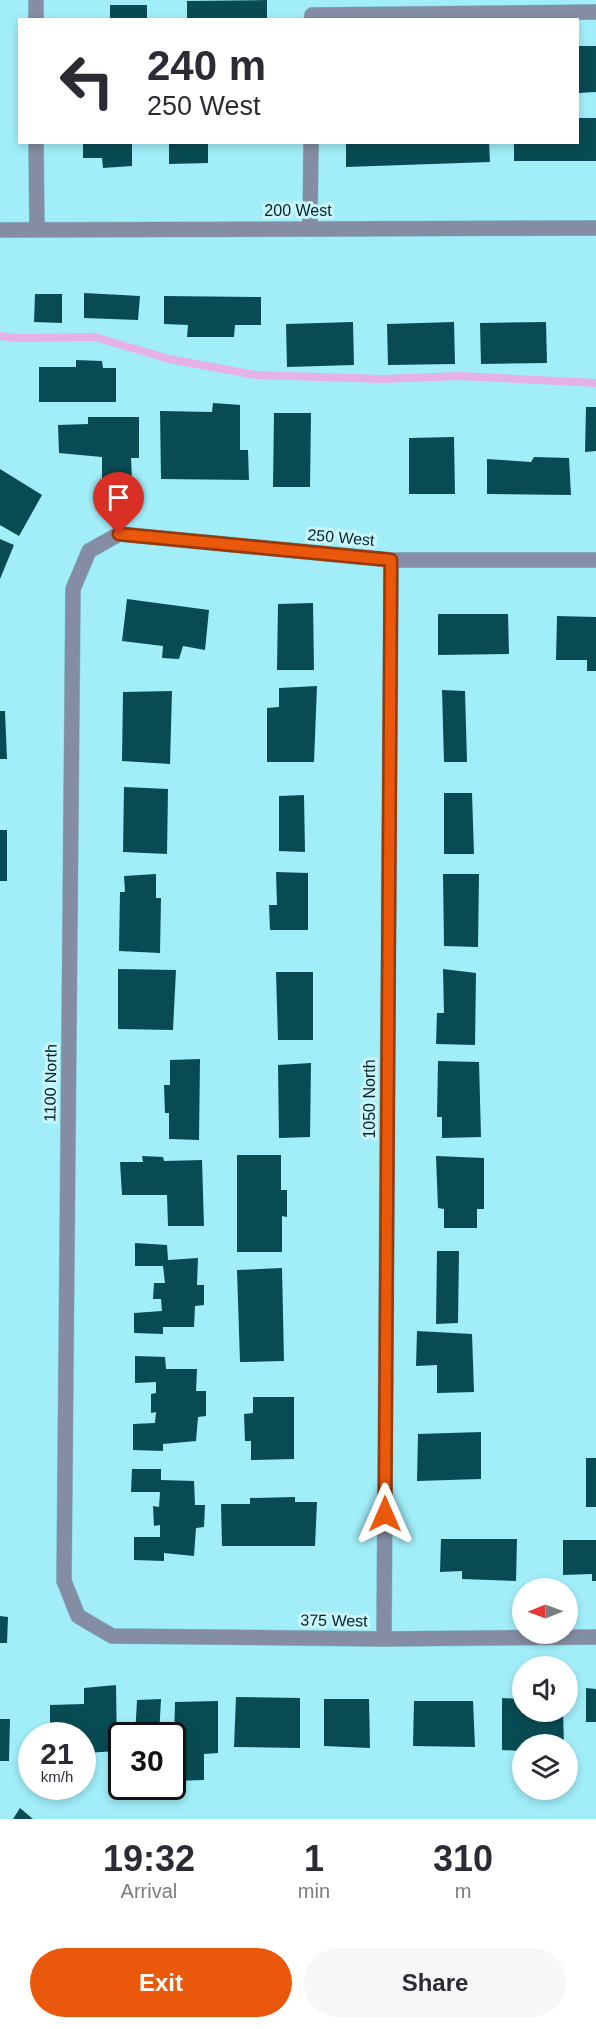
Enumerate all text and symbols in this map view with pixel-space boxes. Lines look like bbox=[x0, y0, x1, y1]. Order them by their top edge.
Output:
icon: left bbox=[48, 42, 126, 120]
text: 240 m bbox=[147, 42, 266, 89]
text: 250 West bbox=[147, 91, 261, 121]
street label: 200 West bbox=[264, 202, 332, 219]
pin bbox=[93, 472, 144, 534]
icon: arrive bbox=[102, 481, 135, 514]
street label: 250 West bbox=[307, 526, 376, 549]
street label: 1100 North bbox=[41, 1044, 60, 1122]
street label: 1050 North bbox=[361, 1059, 378, 1139]
position arrow bbox=[353, 1482, 417, 1546]
north arrow bbox=[512, 1578, 578, 1644]
map controls bbox=[512, 1578, 578, 1800]
street label: 375 West bbox=[300, 1611, 368, 1630]
button: sound bbox=[512, 1656, 578, 1722]
speed limit sign: 30 bbox=[108, 1722, 186, 1800]
button: layers bbox=[512, 1734, 578, 1800]
text: 21 bbox=[40, 1737, 74, 1770]
text: km/h bbox=[41, 1768, 73, 1785]
text: 19:32 bbox=[103, 1838, 195, 1879]
text: 1 bbox=[304, 1838, 324, 1879]
text: 310 bbox=[433, 1838, 493, 1879]
text: Arrival bbox=[121, 1880, 177, 1902]
text: min bbox=[298, 1880, 330, 1902]
text: m bbox=[455, 1880, 471, 1902]
button: Exit bbox=[30, 1948, 292, 2017]
button: Share bbox=[304, 1948, 566, 2017]

